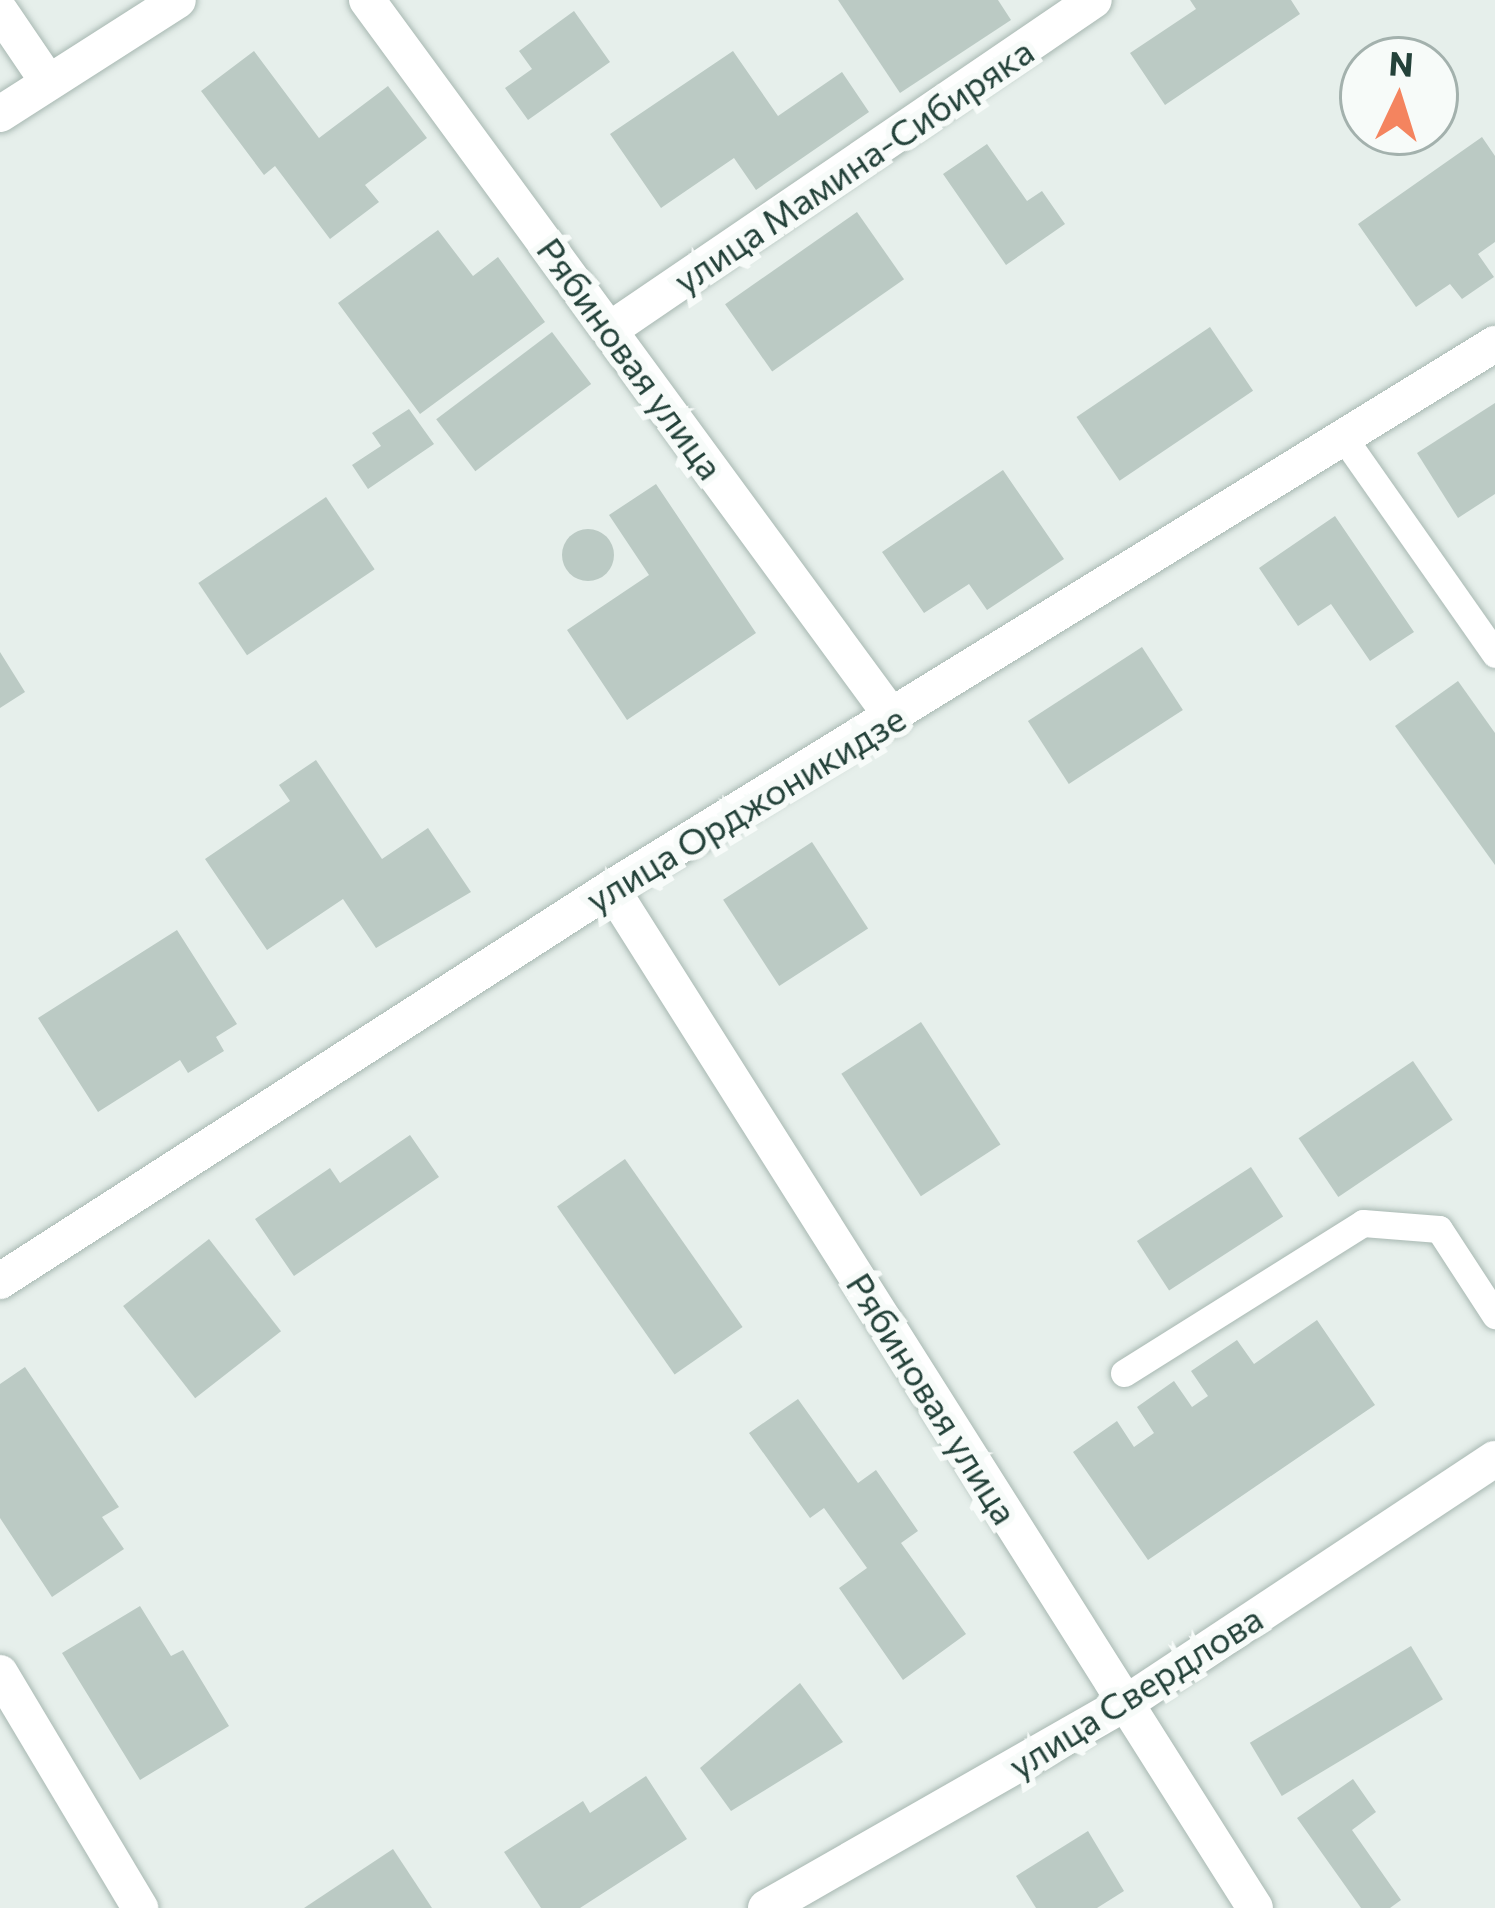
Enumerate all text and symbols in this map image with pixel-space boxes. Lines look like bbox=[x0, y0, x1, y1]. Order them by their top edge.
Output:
street label: улица Мамина-Сибиряка bbox=[665, 28, 1041, 302]
north arrow bbox=[1339, 36, 1459, 156]
text: N bbox=[1388, 41, 1415, 84]
street label: Рябиновая улица bbox=[529, 229, 733, 487]
street label: улица Орджоникидзе bbox=[578, 696, 912, 920]
street label: Рябиновая улица bbox=[838, 1264, 1028, 1532]
street label: улица Свердлова bbox=[1000, 1596, 1270, 1786]

